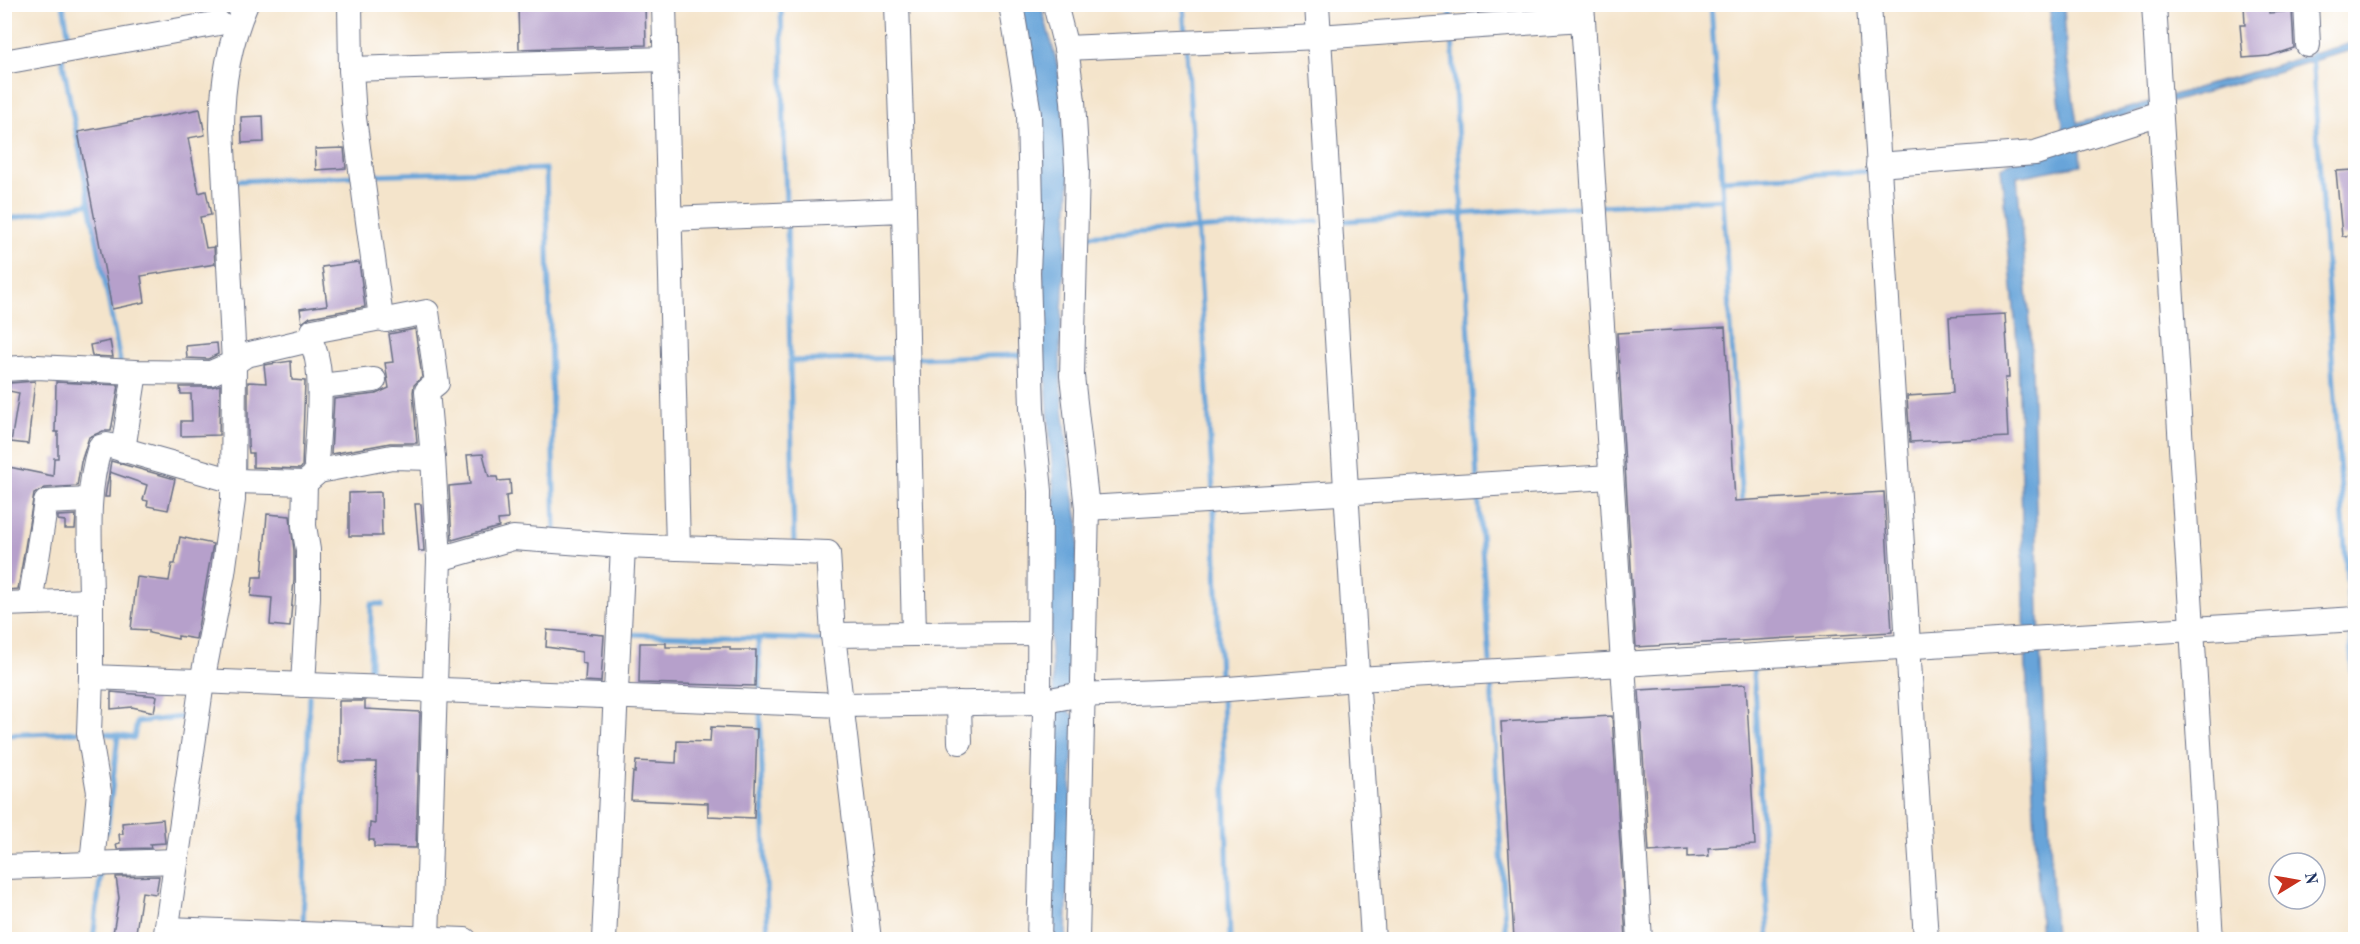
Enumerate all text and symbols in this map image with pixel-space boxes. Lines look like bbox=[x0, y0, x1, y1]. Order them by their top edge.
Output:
north arrow bbox=[2267, 851, 2327, 911]
text: N bbox=[2301, 871, 2319, 887]

